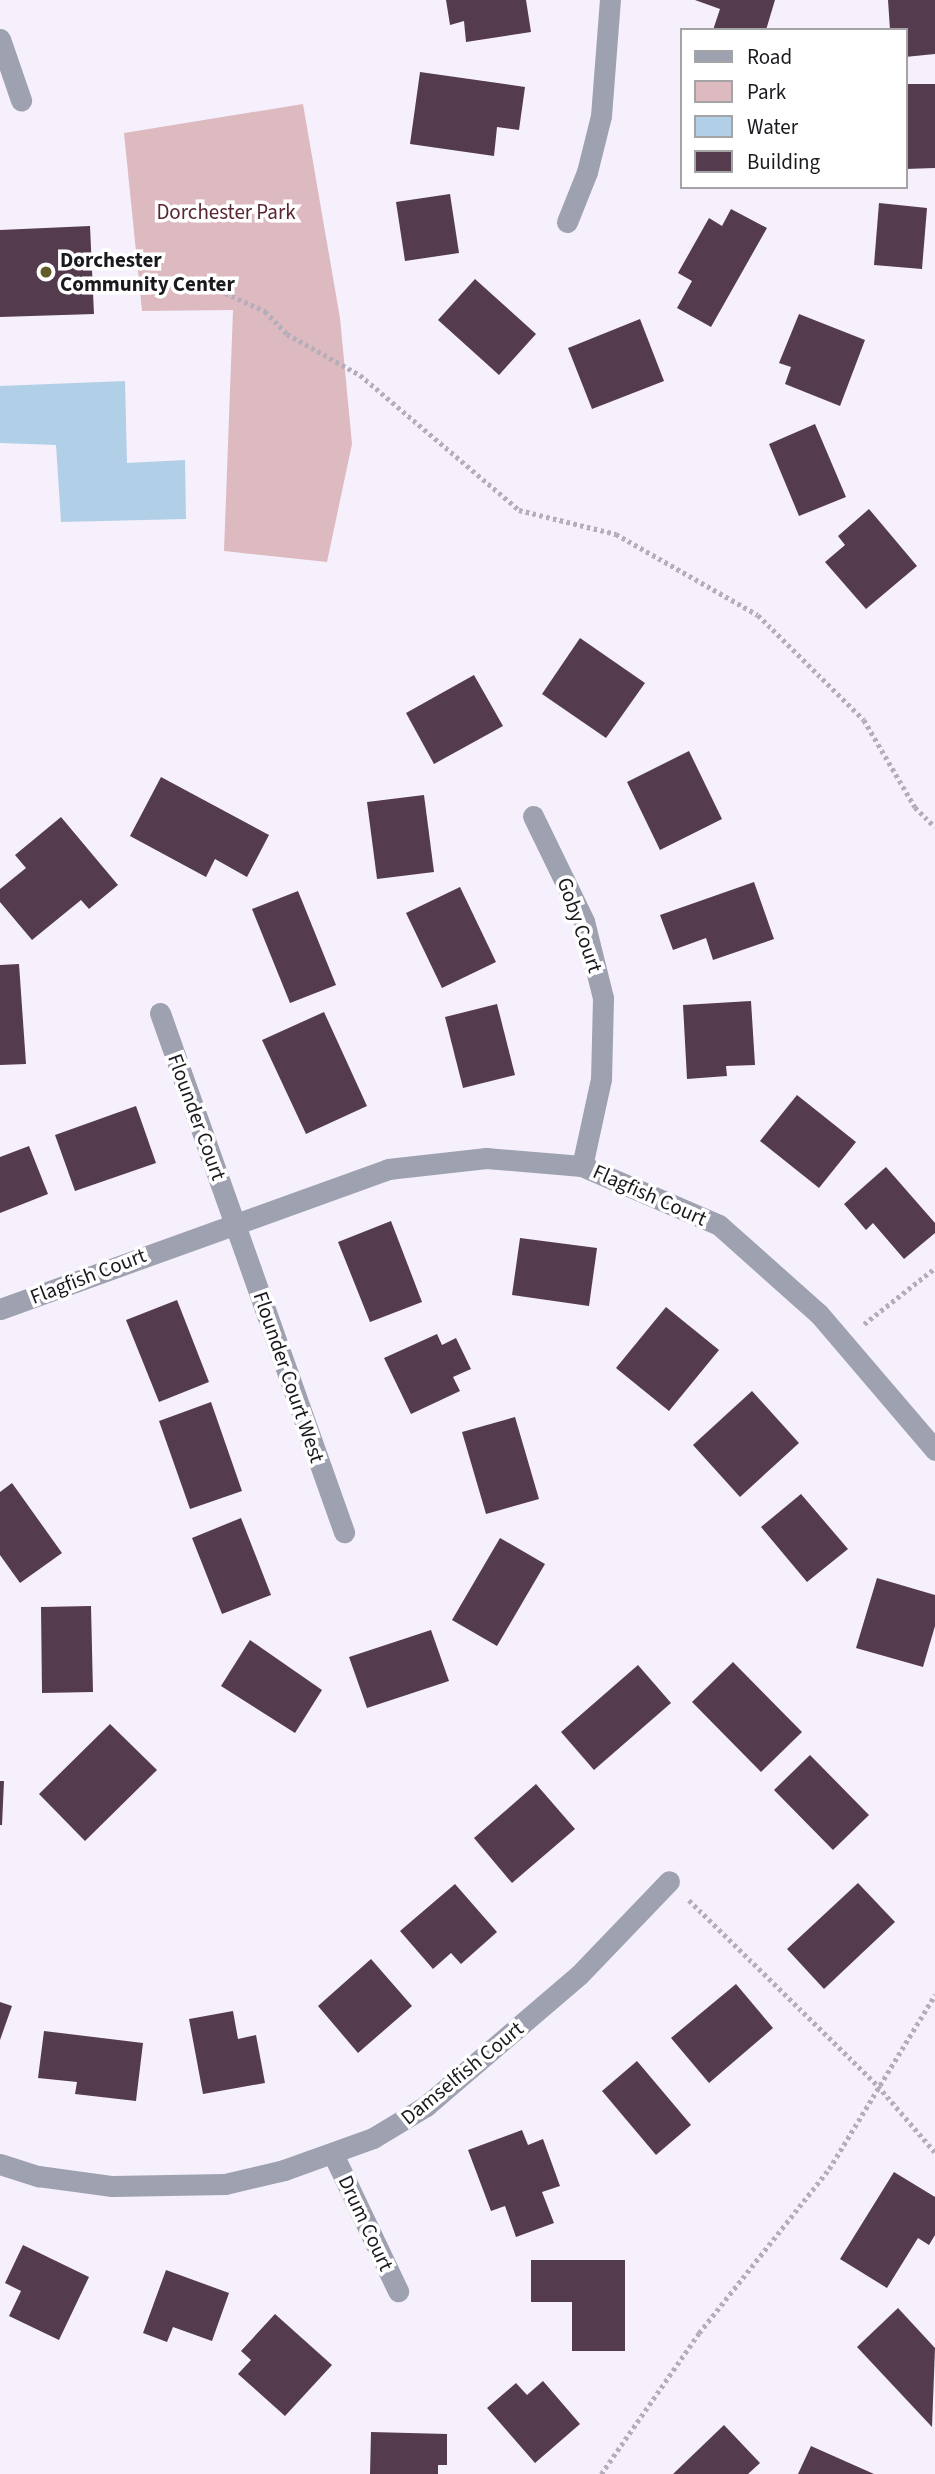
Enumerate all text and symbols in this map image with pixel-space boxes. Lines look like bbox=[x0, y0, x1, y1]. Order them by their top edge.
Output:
legend bbox=[680, 28, 907, 189]
text: Road bbox=[747, 42, 792, 72]
text: Park bbox=[747, 77, 786, 107]
text: Water bbox=[747, 112, 798, 142]
text: Building bbox=[747, 147, 820, 177]
park label: Dorchester Park bbox=[156, 199, 296, 225]
place label: Dorchester Community Center bbox=[60, 247, 235, 297]
marker: Dorchester Community Center bbox=[38, 264, 54, 280]
street label: Goby Court bbox=[552, 874, 608, 976]
street label: Flounder Court bbox=[162, 1050, 232, 1184]
street label: Flagfish Court bbox=[589, 1159, 711, 1231]
street label: Flagfish Court bbox=[27, 1242, 149, 1310]
street label: Flounder Court West bbox=[248, 1288, 330, 1466]
street label: Damselfish Court bbox=[396, 2016, 528, 2130]
street label: Drum Court bbox=[333, 2171, 399, 2275]

